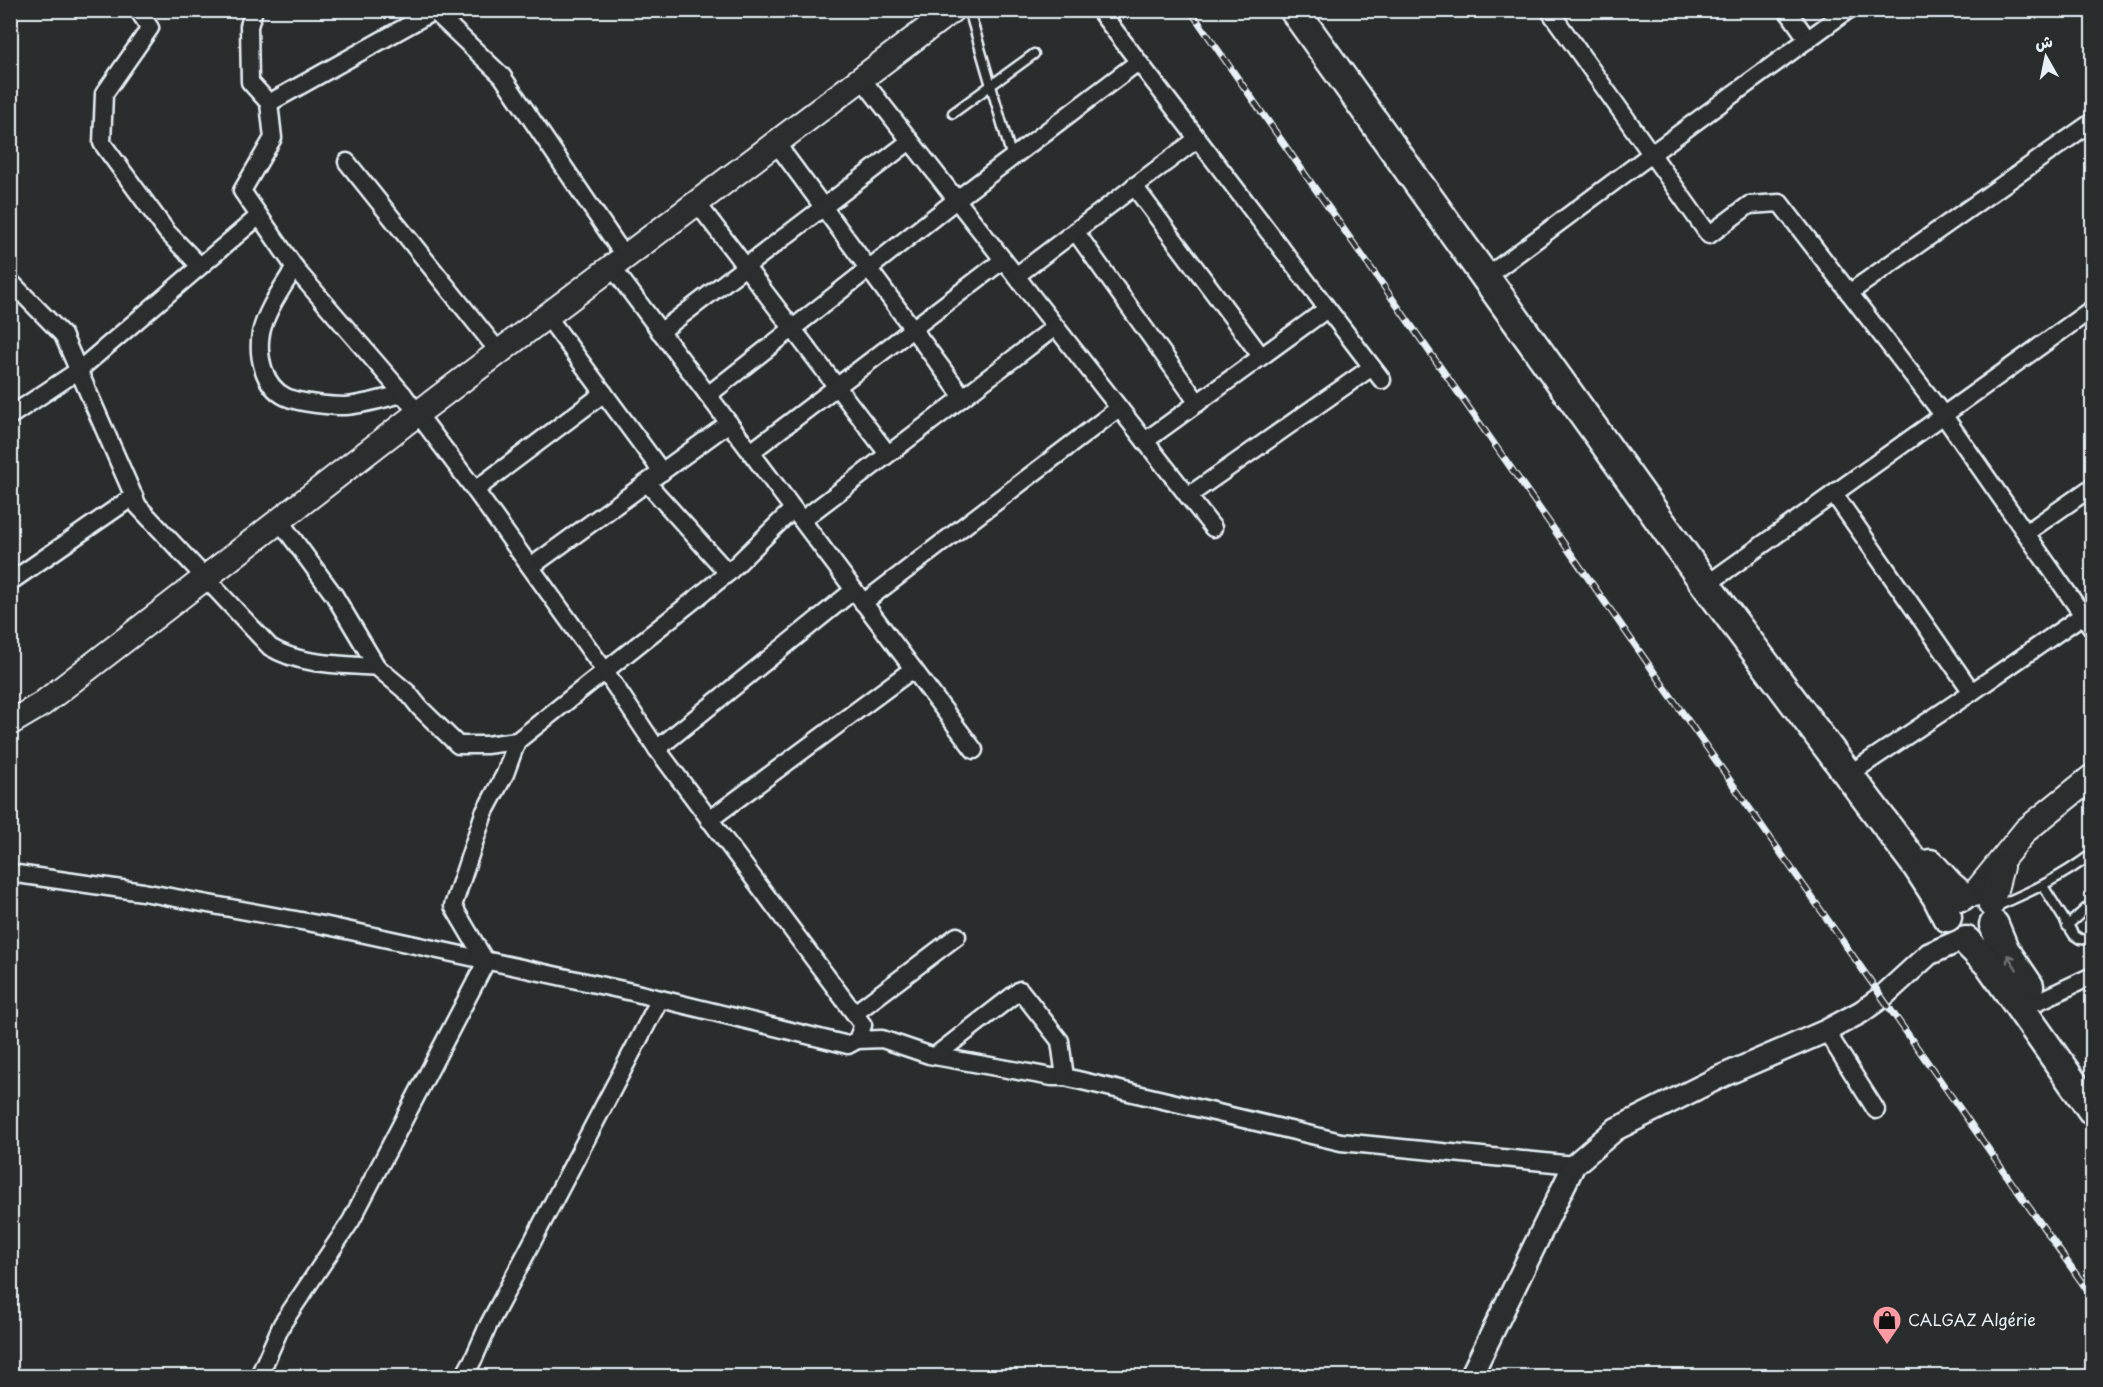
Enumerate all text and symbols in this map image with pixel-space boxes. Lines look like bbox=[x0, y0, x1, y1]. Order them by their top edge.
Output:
north arrow bbox=[2016, 27, 2076, 87]
text: ش bbox=[2033, 28, 2054, 54]
one-way arrow bbox=[2006, 953, 2019, 970]
shop icon: CALGAZ Algérie bbox=[1871, 1304, 1903, 1346]
place label: CALGAZ Algérie bbox=[1908, 1307, 2036, 1331]

